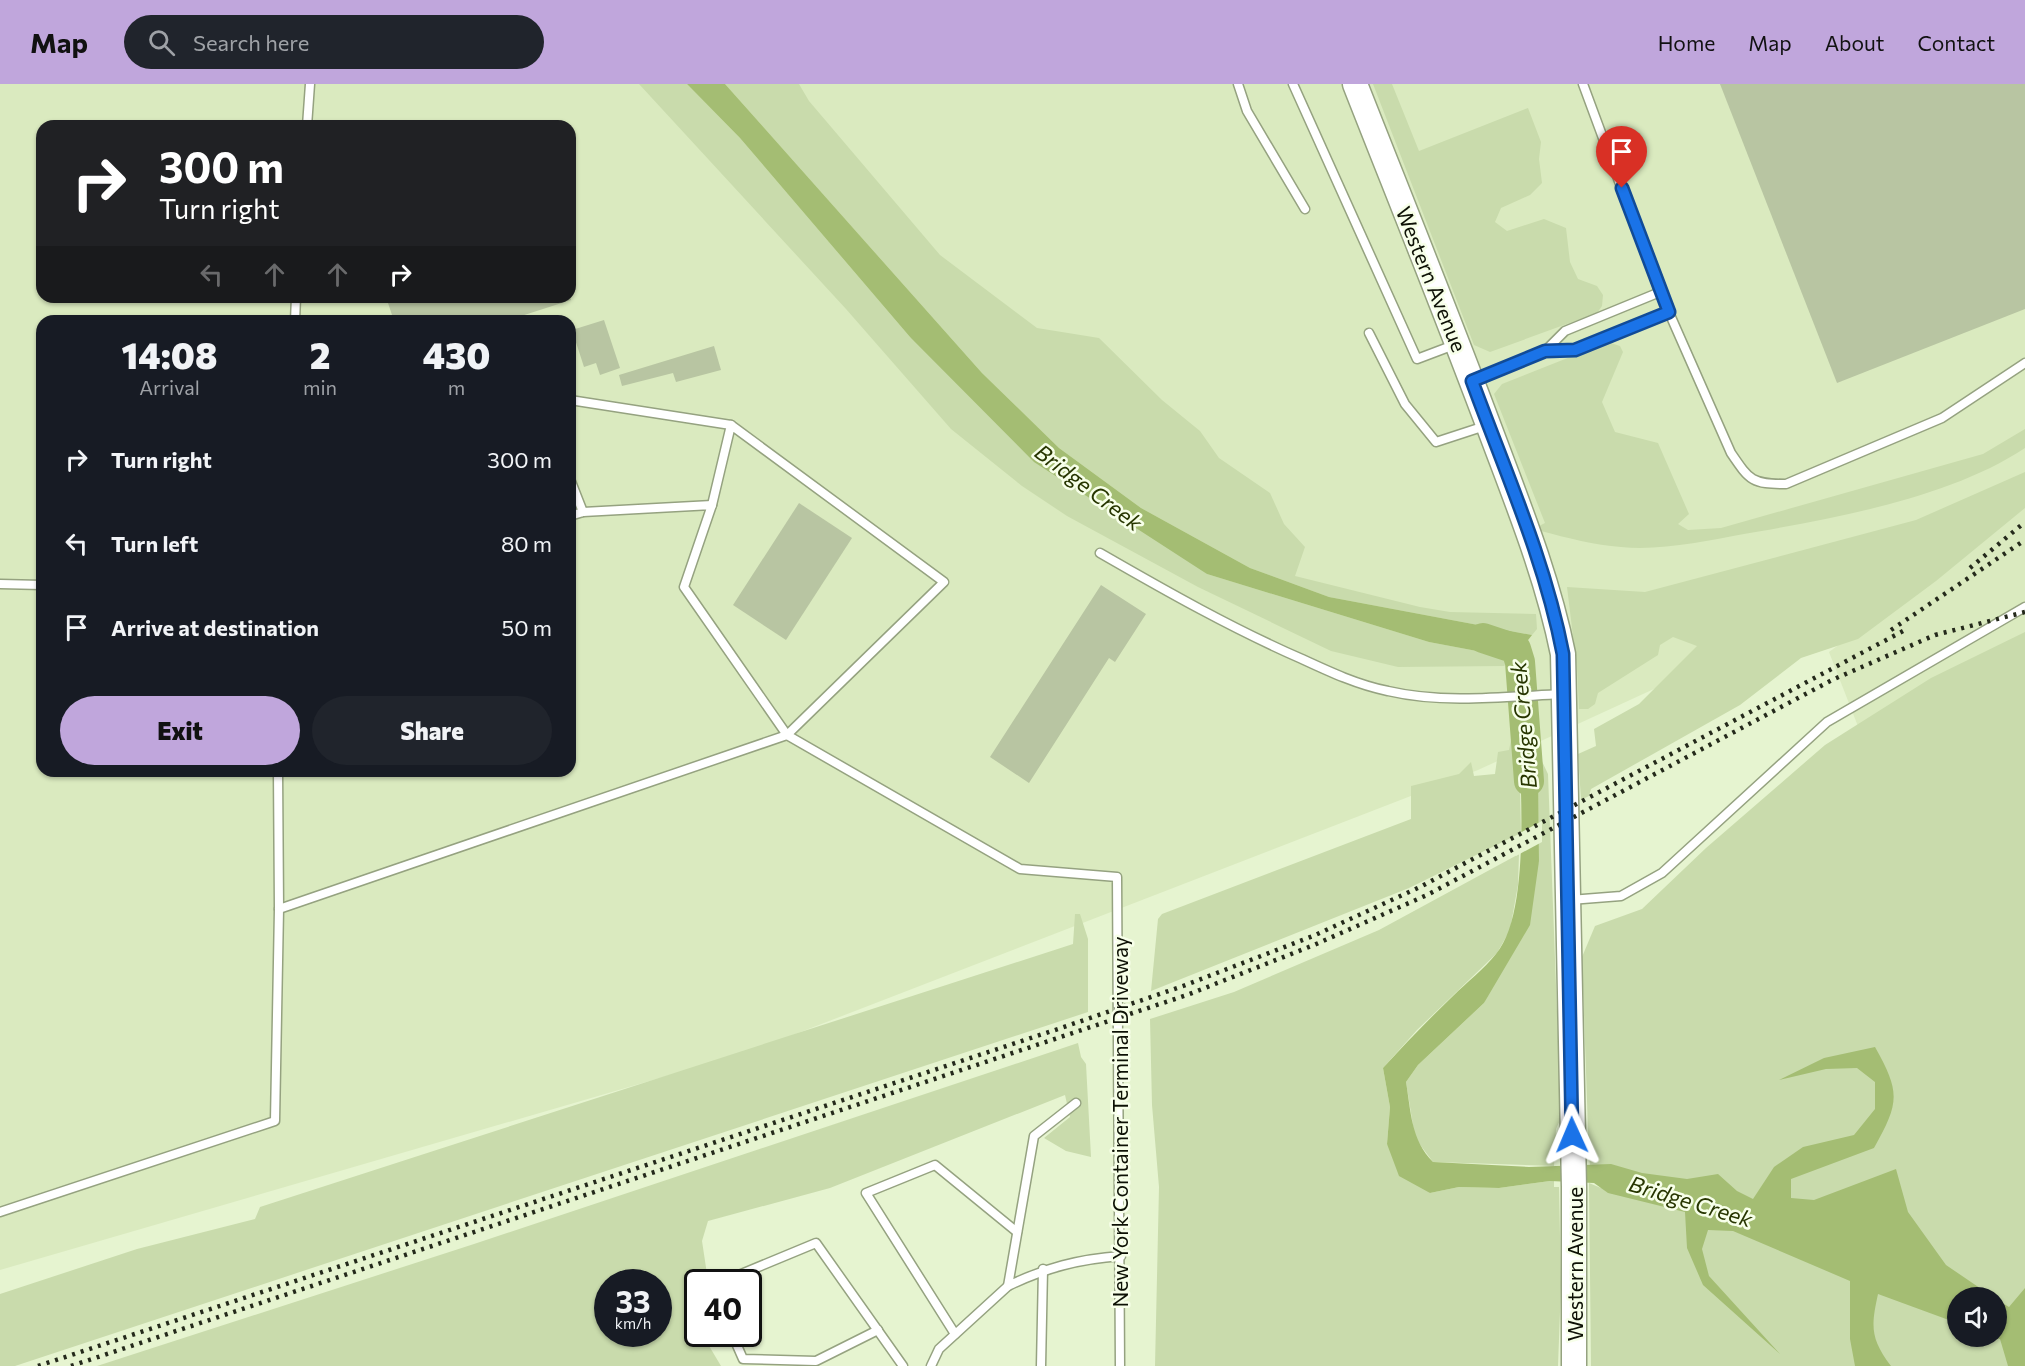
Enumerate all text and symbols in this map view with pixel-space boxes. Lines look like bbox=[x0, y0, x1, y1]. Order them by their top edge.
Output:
search box bbox=[124, 15, 544, 69]
text: Map bbox=[30, 25, 88, 59]
icon: search bbox=[145, 26, 178, 59]
text: Search here bbox=[193, 29, 309, 56]
text: Home bbox=[1658, 30, 1715, 55]
text: Map bbox=[1748, 30, 1792, 55]
text: About bbox=[1825, 30, 1884, 55]
text: Contact bbox=[1917, 30, 1995, 55]
pin bbox=[1596, 126, 1647, 188]
icon: arrive bbox=[1605, 135, 1638, 168]
text: 300 m bbox=[159, 140, 284, 192]
icon: right bbox=[60, 144, 138, 222]
text: Turn right bbox=[159, 192, 279, 225]
street label: Western Avenue bbox=[1391, 203, 1473, 355]
icon: left bbox=[195, 258, 228, 291]
icon: ahead bbox=[258, 258, 291, 291]
icon: ahead bbox=[321, 258, 354, 291]
icon: right bbox=[384, 258, 417, 291]
text: 14:08 bbox=[122, 332, 217, 376]
text: 2 bbox=[310, 332, 330, 376]
text: 430 bbox=[423, 332, 490, 376]
text: Arrival bbox=[139, 375, 200, 399]
text: min bbox=[303, 375, 337, 399]
text: m bbox=[448, 375, 465, 399]
water label: Bridge Creek bbox=[1030, 438, 1149, 537]
icon: right bbox=[60, 443, 93, 476]
text: Turn right bbox=[111, 446, 212, 473]
text: 300 m bbox=[487, 446, 552, 473]
icon: left bbox=[60, 527, 93, 560]
text: Turn left bbox=[111, 530, 198, 557]
text: 80 m bbox=[501, 530, 552, 557]
icon: arrive bbox=[60, 611, 93, 644]
text: Arrive at destination bbox=[111, 614, 319, 641]
text: 50 m bbox=[502, 614, 552, 641]
water label: Bridge Creek bbox=[1504, 659, 1542, 790]
button: Exit bbox=[60, 696, 300, 765]
button: Share bbox=[312, 696, 552, 765]
street label: New York Container Terminal Driveway bbox=[1107, 936, 1132, 1308]
position arrow bbox=[1540, 1103, 1604, 1167]
water label: Bridge Creek bbox=[1626, 1169, 1757, 1233]
street label: Western Avenue bbox=[1562, 1187, 1587, 1341]
speed limit sign: 40 bbox=[684, 1269, 762, 1347]
text: 33 bbox=[616, 1282, 650, 1319]
map controls bbox=[1947, 1287, 2007, 1347]
button: sound bbox=[1947, 1287, 2007, 1347]
text: km/h bbox=[615, 1314, 651, 1332]

